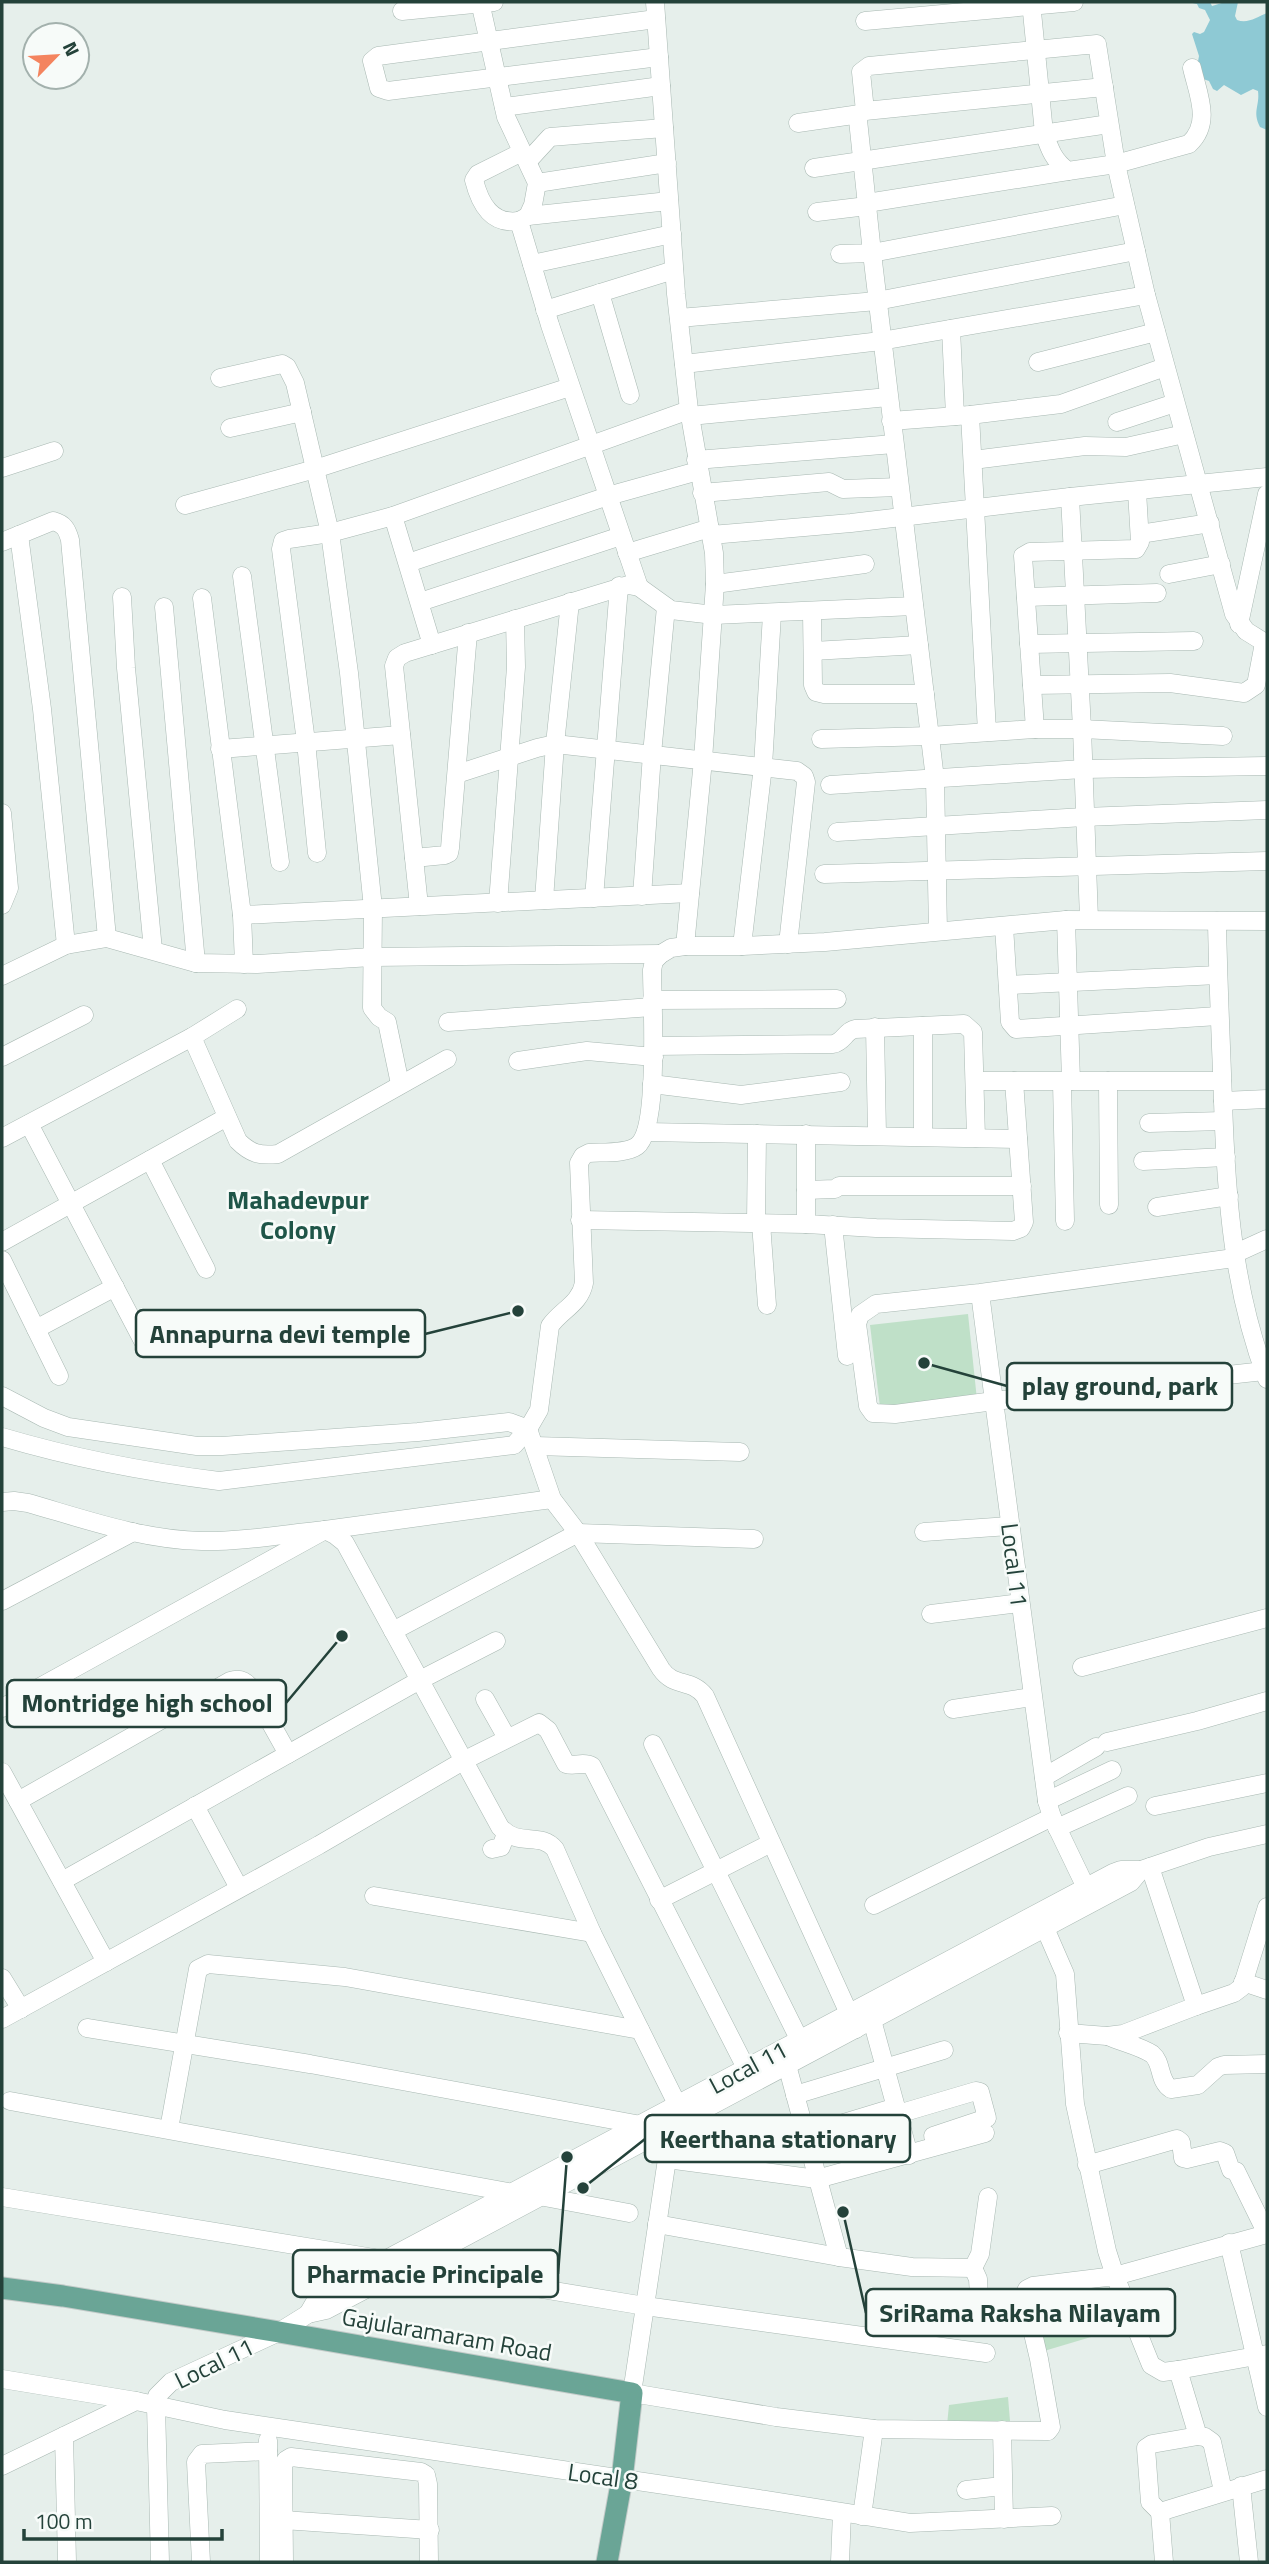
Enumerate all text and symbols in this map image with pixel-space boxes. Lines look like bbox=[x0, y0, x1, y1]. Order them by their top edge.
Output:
north arrow bbox=[21, 21, 91, 91]
text: N bbox=[56, 37, 88, 61]
district label: Mahadevpur Colony bbox=[227, 1180, 369, 1249]
callout: Annapurna devi temple bbox=[136, 1310, 425, 1357]
text: Annapurna devi temple bbox=[150, 1314, 411, 1353]
callout: play ground, park bbox=[1007, 1363, 1232, 1410]
text: play ground, park bbox=[1022, 1366, 1219, 1405]
street label: Local 11 bbox=[992, 1521, 1038, 1609]
callout: Montridge high school bbox=[7, 1680, 286, 1727]
text: Montridge high school bbox=[21, 1683, 273, 1722]
street label: Local 11 bbox=[702, 2031, 794, 2103]
callout: Keerthana stationary bbox=[645, 2115, 910, 2162]
text: Keerthana stationary bbox=[659, 2119, 897, 2158]
callout: Pharmacie Principale bbox=[293, 2250, 558, 2297]
text: Pharmacie Principale bbox=[306, 2254, 544, 2293]
callout: SriRama Raksha Nilayam bbox=[866, 2289, 1175, 2336]
text: SriRama Raksha Nilayam bbox=[879, 2293, 1161, 2332]
street label: Gajularamaram Road bbox=[339, 2298, 555, 2370]
street label: Local 11 bbox=[168, 2328, 260, 2398]
street label: Local 8 bbox=[565, 2453, 641, 2499]
scale bar bbox=[24, 2498, 222, 2542]
text: 100 m bbox=[35, 2505, 92, 2537]

